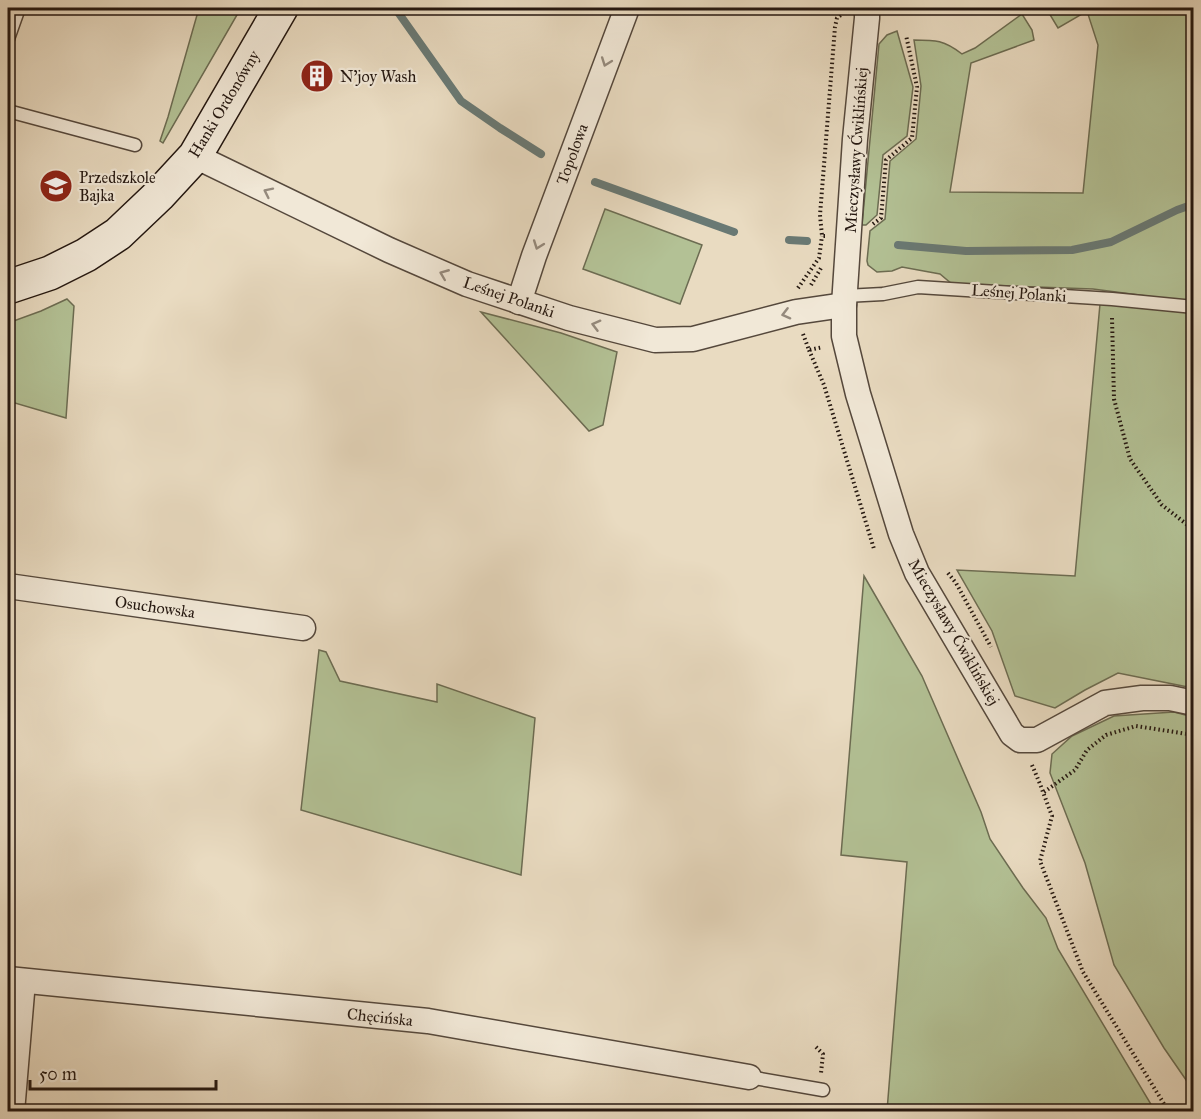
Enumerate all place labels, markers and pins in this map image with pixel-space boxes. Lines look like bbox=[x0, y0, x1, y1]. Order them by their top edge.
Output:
building icon: N'joy Wash bbox=[299, 58, 335, 94]
place label: N'joy Wash bbox=[340, 67, 416, 86]
school or university icon: Przedszkole Bajka bbox=[38, 168, 74, 204]
place label: Przedszkole Bajka bbox=[79, 168, 156, 205]

